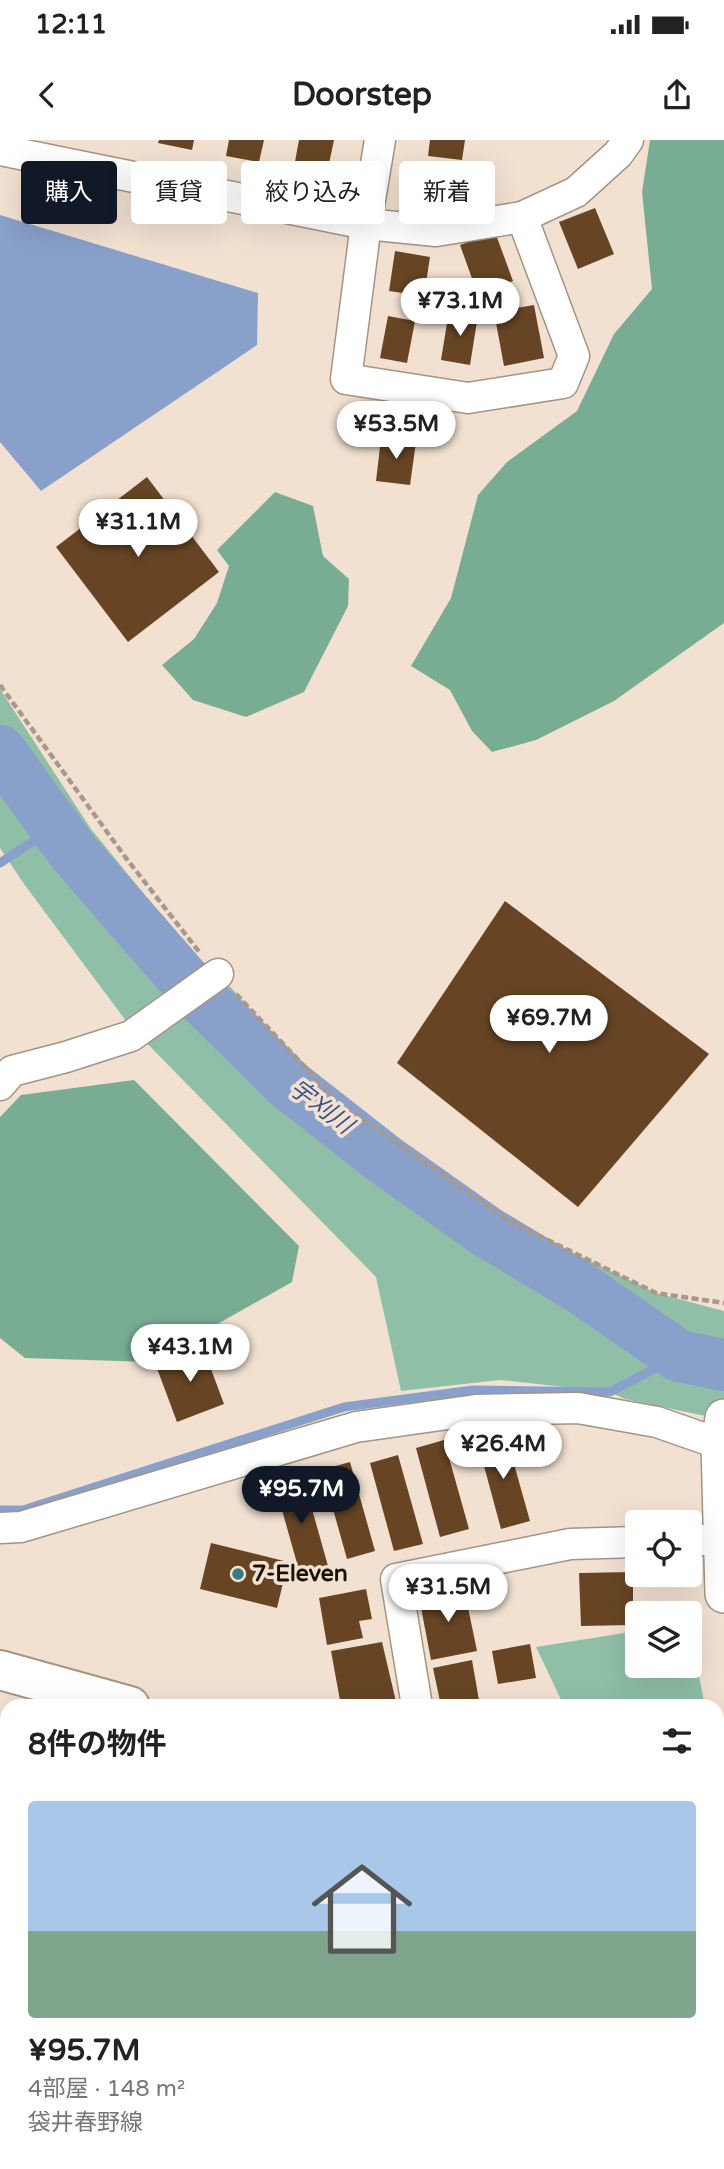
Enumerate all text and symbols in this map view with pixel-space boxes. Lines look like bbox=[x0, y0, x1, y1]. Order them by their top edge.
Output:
text: 12:11 bbox=[35, 9, 107, 40]
icon: back bbox=[28, 76, 66, 114]
text: Doorstep bbox=[292, 76, 432, 114]
icon: share bbox=[658, 76, 696, 114]
chip: 購入 bbox=[21, 161, 117, 224]
chip: 賃貸 bbox=[131, 161, 227, 224]
chip: 絞り込み bbox=[241, 161, 385, 224]
chip: 新着 bbox=[399, 161, 495, 224]
pin: ¥73.1M bbox=[403, 278, 517, 338]
text: ¥73.1M bbox=[417, 287, 503, 315]
pin: ¥53.5M bbox=[339, 402, 453, 461]
text: ¥53.5M bbox=[353, 410, 439, 438]
pin: ¥31.1M bbox=[81, 500, 195, 559]
text: ¥31.1M bbox=[95, 508, 181, 536]
pin: ¥69.7M bbox=[492, 996, 606, 1055]
text: ¥69.7M bbox=[506, 1004, 592, 1032]
water label: 宇刈川 bbox=[284, 1074, 361, 1142]
pin: ¥43.1M bbox=[133, 1324, 247, 1384]
text: ¥43.1M bbox=[147, 1333, 233, 1361]
pin: ¥26.4M bbox=[446, 1422, 560, 1481]
text: ¥26.4M bbox=[460, 1430, 546, 1458]
pin: ¥95.7M bbox=[244, 1466, 358, 1526]
text: ¥95.7M bbox=[258, 1475, 344, 1503]
map controls bbox=[625, 1510, 702, 1678]
button: locate bbox=[625, 1510, 702, 1587]
place label: 7-Eleven bbox=[252, 1560, 348, 1588]
pin: ¥31.5M bbox=[391, 1564, 505, 1624]
marker: 7-Eleven bbox=[230, 1566, 246, 1582]
text: ¥31.5M bbox=[405, 1573, 491, 1601]
button: layers bbox=[625, 1601, 702, 1678]
icon: filters bbox=[658, 1722, 696, 1760]
text: 8件の物件 bbox=[28, 1726, 167, 1763]
icon: home bbox=[299, 1846, 425, 1972]
text: ¥95.7M bbox=[28, 2032, 140, 2069]
text: 4部屋 · 148 m² bbox=[28, 2075, 185, 2103]
text: 袋井春野線 bbox=[28, 2109, 143, 2137]

